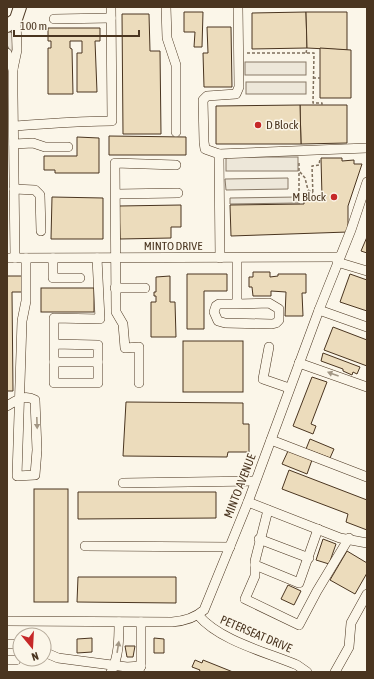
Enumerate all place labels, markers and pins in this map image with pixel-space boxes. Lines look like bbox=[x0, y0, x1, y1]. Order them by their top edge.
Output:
place label: D Block bbox=[266, 118, 299, 132]
marker: D Block bbox=[253, 120, 263, 130]
place label: M Block bbox=[292, 190, 327, 204]
marker: M Block bbox=[329, 192, 339, 202]

